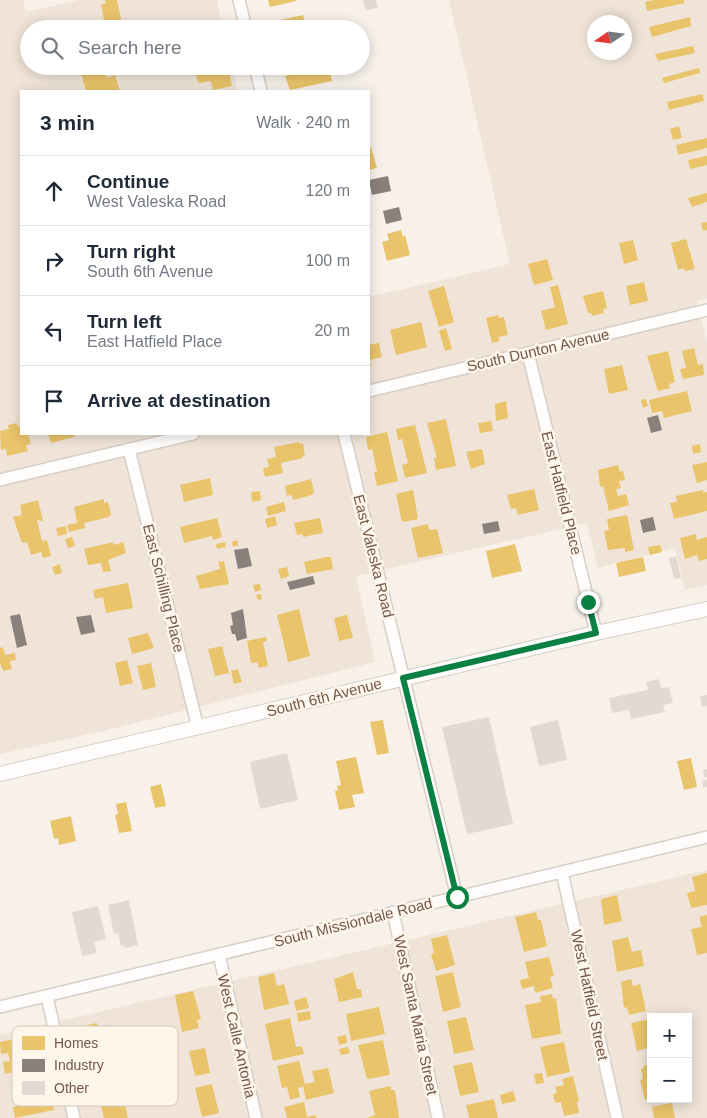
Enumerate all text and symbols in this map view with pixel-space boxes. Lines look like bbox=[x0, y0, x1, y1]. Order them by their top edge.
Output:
north arrow bbox=[587, 15, 632, 60]
search box bbox=[20, 20, 370, 75]
icon: search bbox=[38, 34, 66, 62]
text: Search here bbox=[78, 37, 182, 58]
text: 3 min bbox=[40, 111, 95, 134]
text: Walk · 240 m bbox=[256, 114, 350, 131]
text: Continue bbox=[87, 171, 169, 192]
icon: ahead bbox=[40, 177, 68, 205]
text: 120 m bbox=[306, 182, 350, 199]
text: West Valeska Road bbox=[87, 193, 226, 210]
text: Turn right bbox=[87, 241, 175, 262]
icon: right bbox=[40, 247, 68, 275]
text: 100 m bbox=[306, 252, 350, 269]
text: South 6th Avenue bbox=[87, 263, 213, 280]
text: Turn left bbox=[87, 311, 162, 332]
icon: left bbox=[40, 317, 68, 345]
text: 20 m bbox=[314, 322, 350, 339]
street label: South Dunton Avenue bbox=[465, 325, 611, 375]
text: East Hatfield Place bbox=[87, 333, 222, 350]
icon: arrive bbox=[40, 387, 68, 415]
text: Arrive at destination bbox=[87, 390, 271, 411]
street label: East Hatfield Place bbox=[538, 429, 586, 557]
street label: East Valeska Road bbox=[350, 493, 398, 619]
street label: East Schilling Place bbox=[140, 522, 188, 654]
route end bbox=[577, 591, 600, 614]
street label: South 6th Avenue bbox=[265, 674, 383, 720]
route start bbox=[446, 886, 469, 909]
street label: South Missiondale Road bbox=[272, 894, 434, 950]
street label: West Hatfield Street bbox=[568, 928, 612, 1063]
street label: West Santa Maria Street bbox=[391, 933, 441, 1097]
street label: West Calle Antonia bbox=[214, 972, 260, 1100]
map controls bbox=[647, 1013, 692, 1103]
button: + bbox=[647, 1013, 692, 1058]
legend bbox=[12, 1026, 178, 1106]
text: Homes bbox=[54, 1035, 98, 1051]
text: Industry bbox=[54, 1057, 104, 1073]
button: − bbox=[647, 1058, 692, 1103]
text: Other bbox=[54, 1080, 89, 1096]

